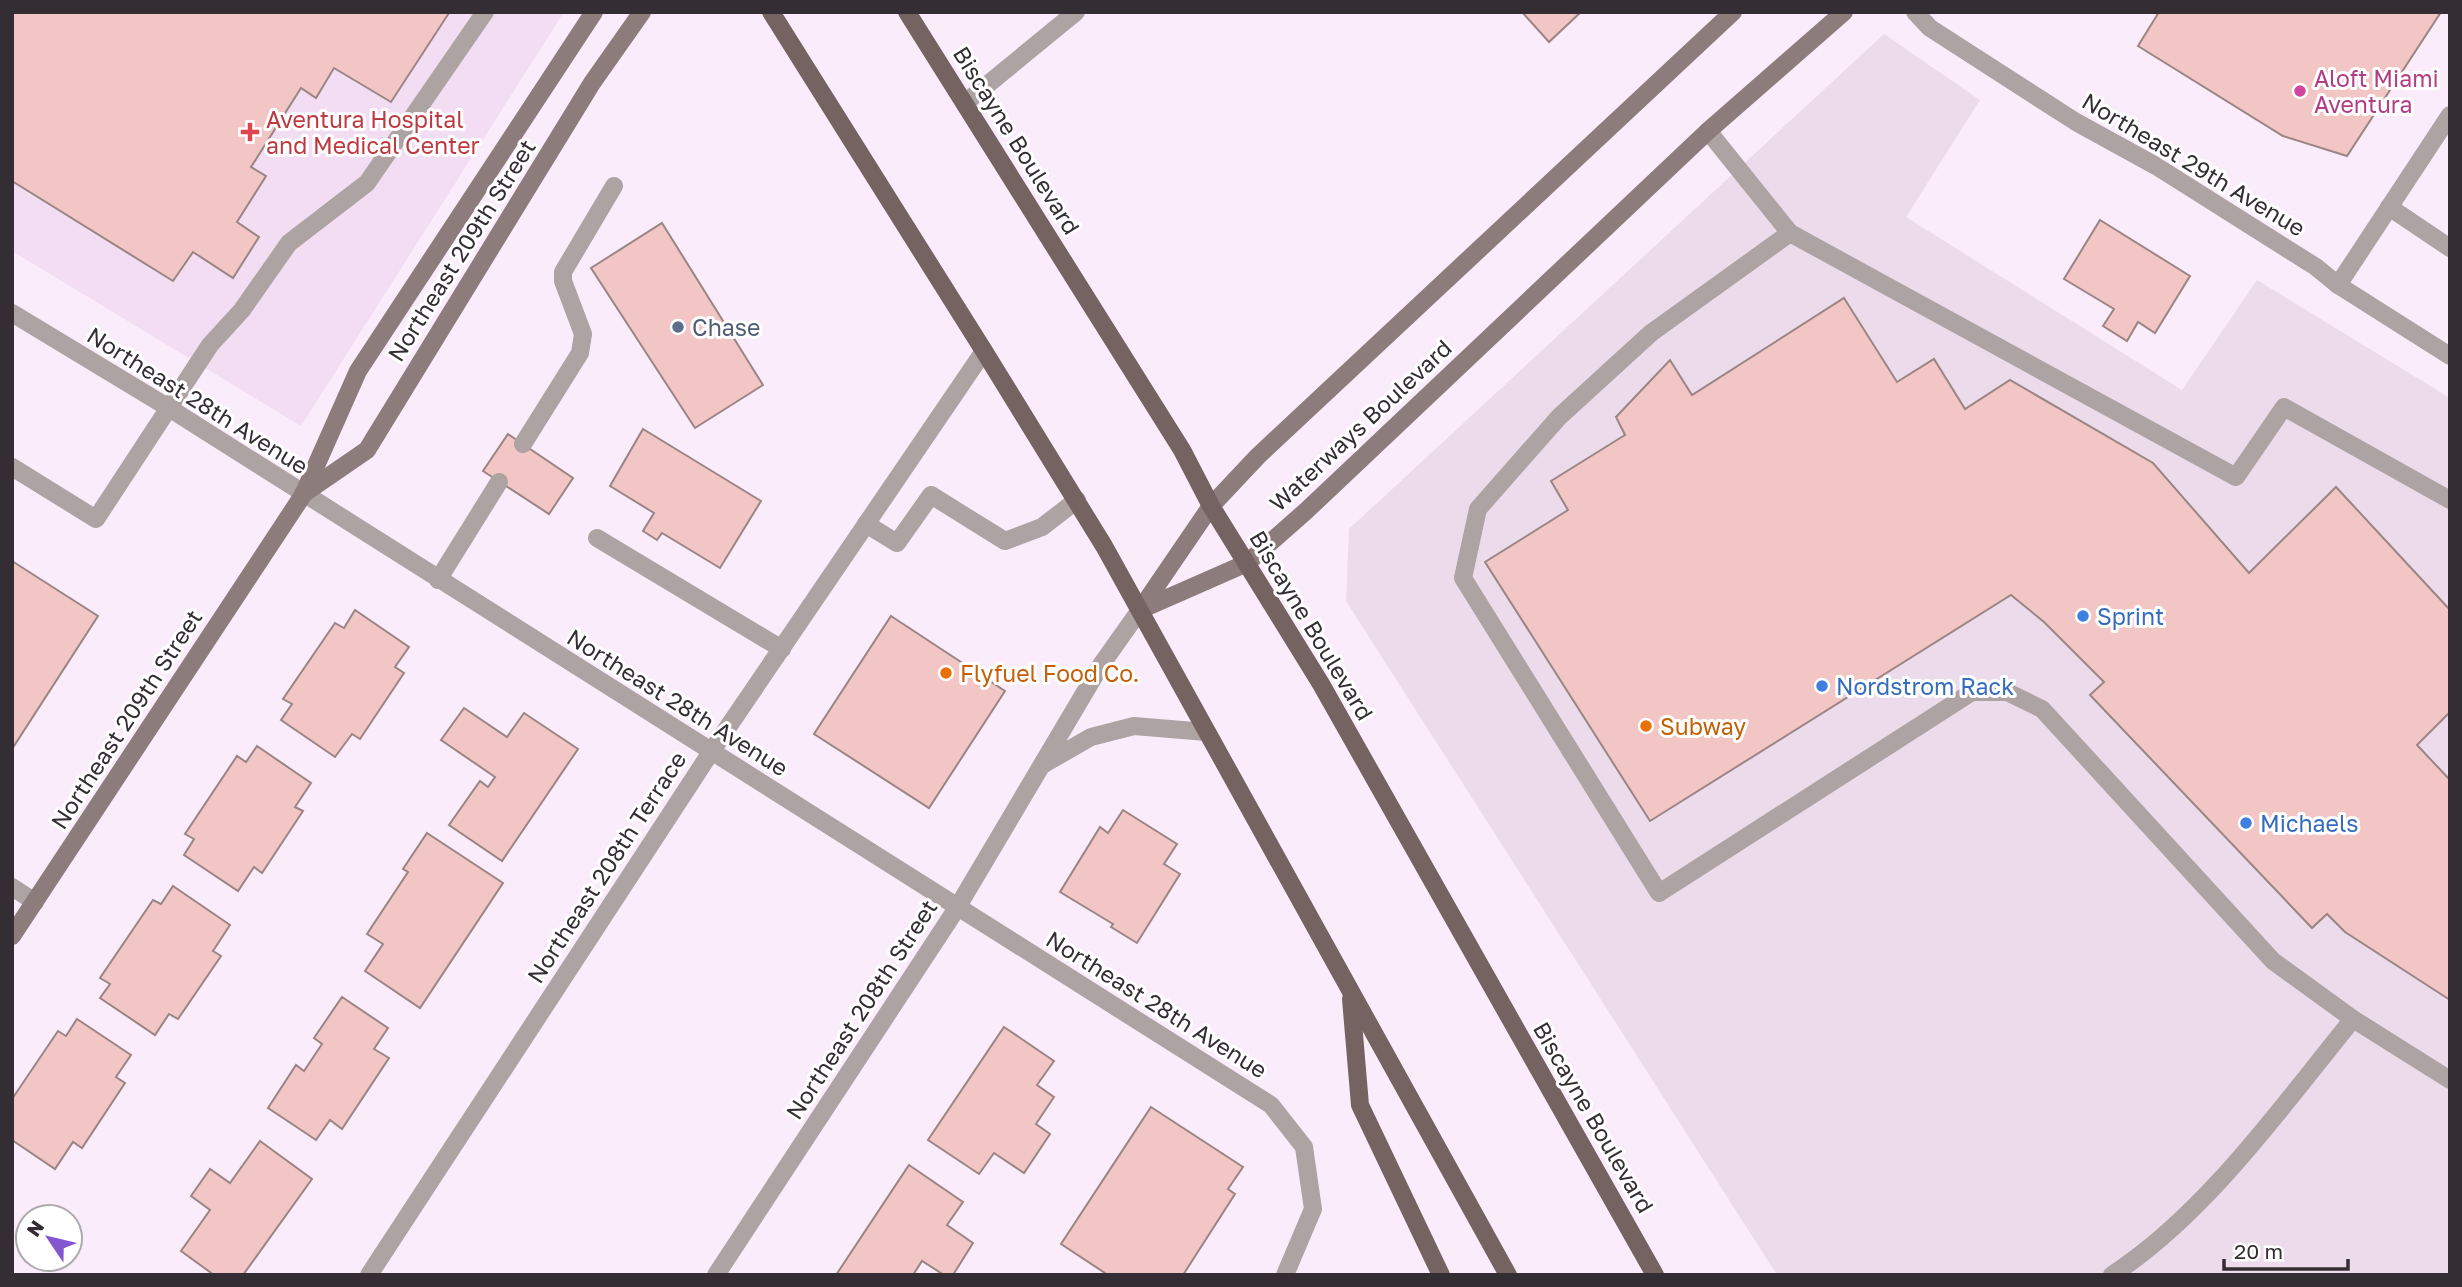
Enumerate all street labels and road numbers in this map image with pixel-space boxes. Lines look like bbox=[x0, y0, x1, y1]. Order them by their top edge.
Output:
street label: Biscayne Boulevard bbox=[948, 41, 1086, 239]
street label: Northeast 29th Avenue bbox=[2077, 86, 2311, 242]
street label: Northeast 209th Street bbox=[381, 134, 541, 366]
street label: Northeast 28th Avenue bbox=[82, 321, 314, 479]
street label: Waterways Boulevard bbox=[1263, 333, 1457, 517]
street label: Biscayne Boulevard bbox=[1244, 525, 1380, 725]
street label: Northeast 209th Street bbox=[44, 604, 208, 834]
street label: Northeast 28th Avenue bbox=[562, 623, 794, 781]
street label: Northeast 208th Terrace bbox=[521, 746, 691, 988]
street label: Northeast 208th Street bbox=[779, 894, 943, 1124]
street label: Northeast 28th Avenue bbox=[1041, 925, 1273, 1083]
street label: Biscayne Boulevard bbox=[1528, 1016, 1660, 1218]

